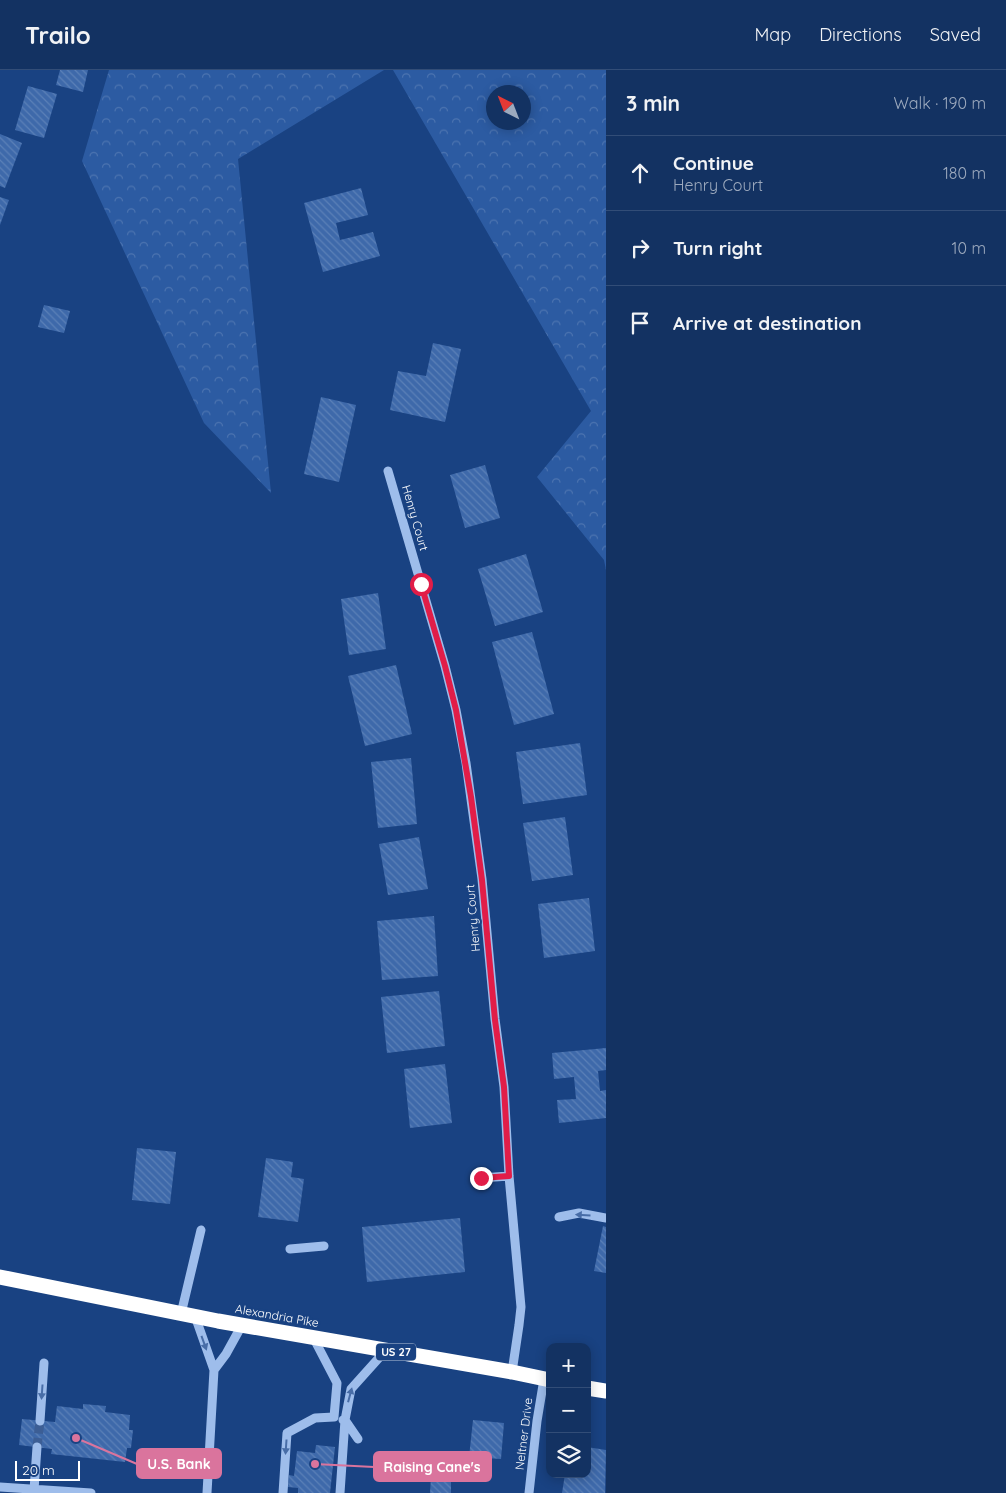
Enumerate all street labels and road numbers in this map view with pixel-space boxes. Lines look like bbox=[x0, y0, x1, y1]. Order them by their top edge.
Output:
street label: Henry Court bbox=[399, 483, 432, 552]
street label: Henry Court bbox=[462, 884, 483, 952]
street label: Alexandria Pike bbox=[234, 1301, 320, 1330]
road number: US 27 bbox=[376, 1344, 416, 1360]
street label: Neltner Drive bbox=[512, 1397, 535, 1471]

